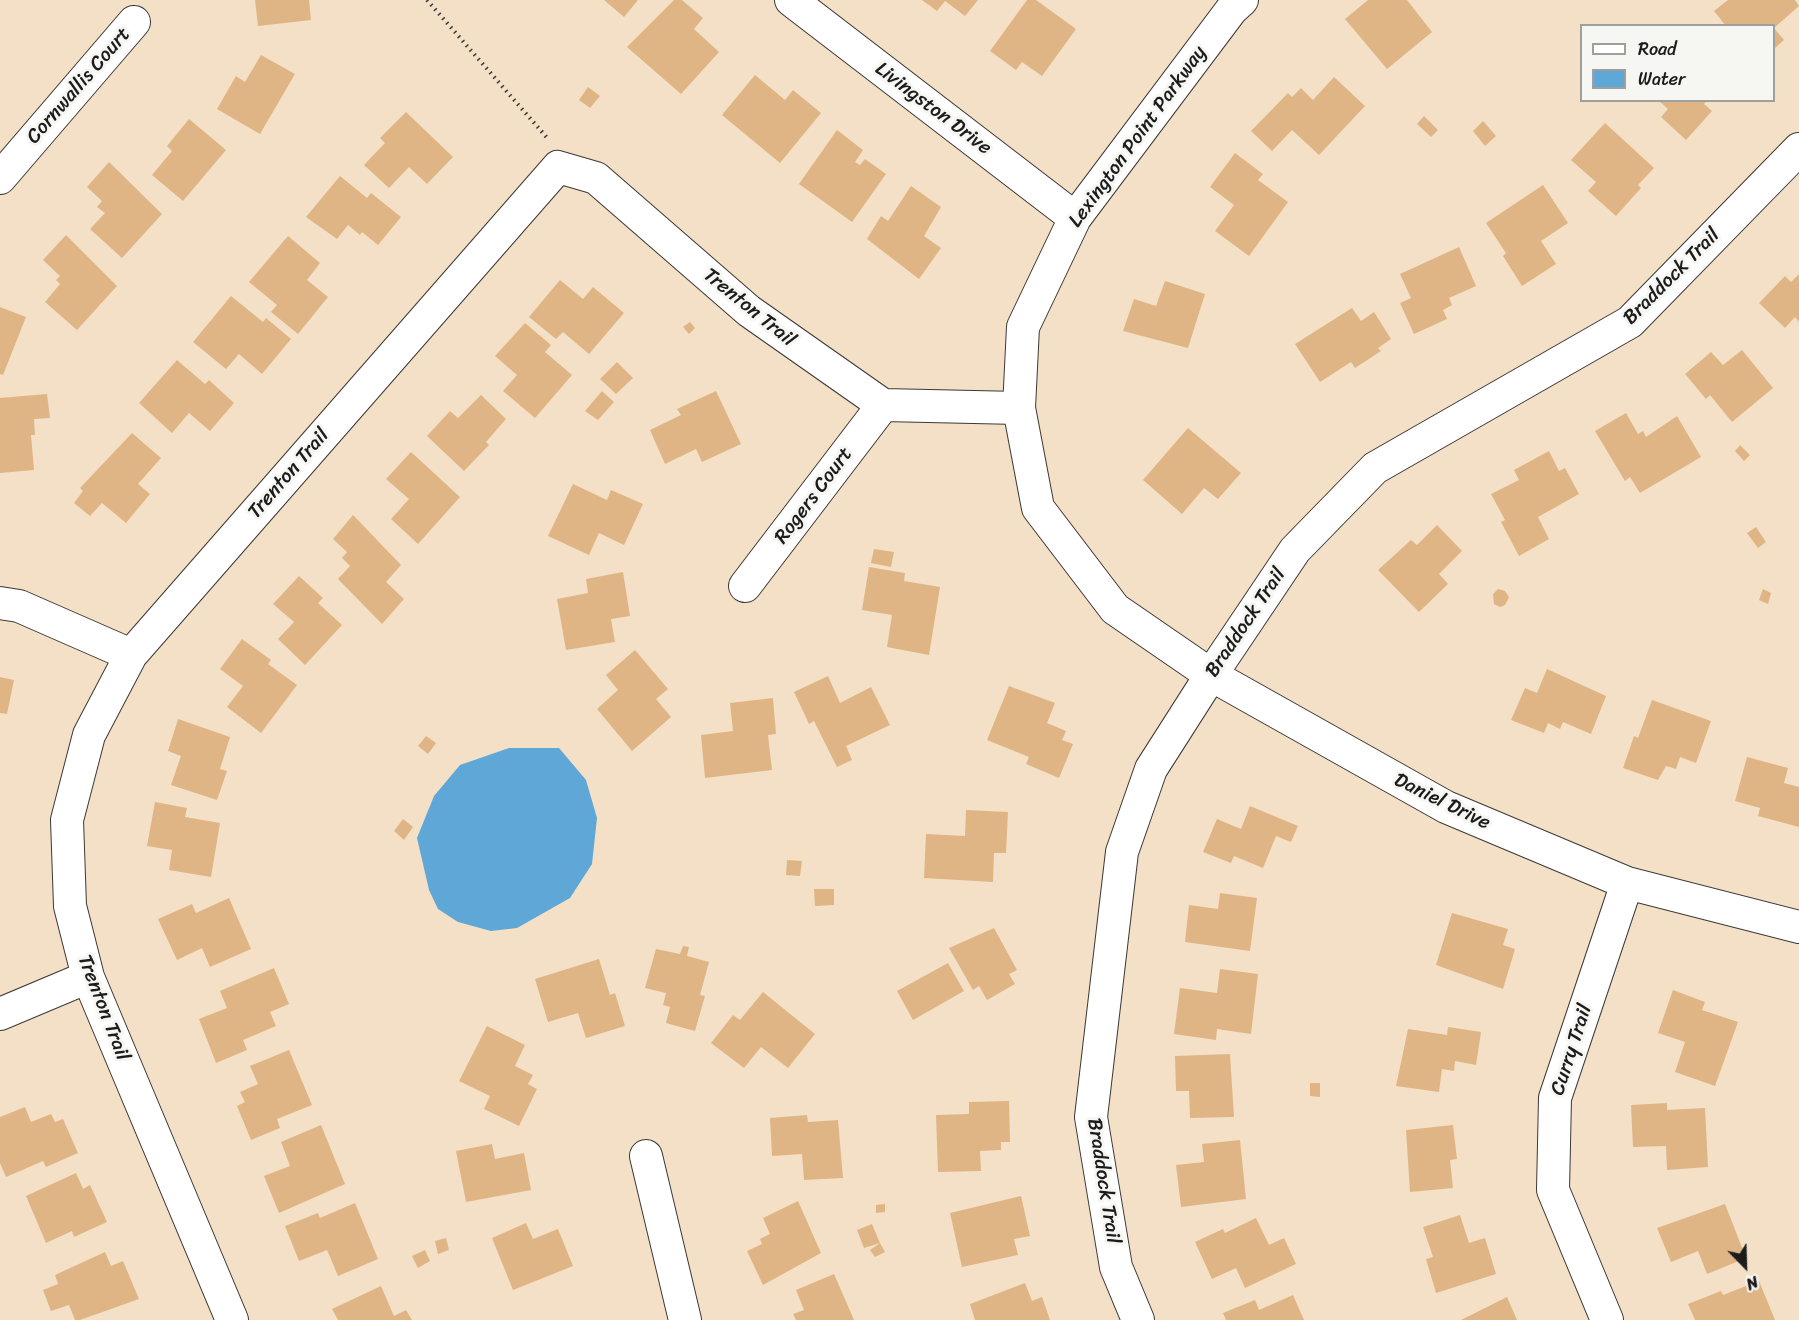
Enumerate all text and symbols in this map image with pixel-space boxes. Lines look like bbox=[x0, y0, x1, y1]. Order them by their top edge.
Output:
street label: Cornwallis Court bbox=[22, 23, 136, 149]
legend bbox=[1580, 24, 1775, 102]
text: Road bbox=[1638, 33, 1677, 65]
street label: Lexington Point Parkway bbox=[1064, 42, 1212, 232]
street label: Livingston Drive bbox=[870, 57, 996, 161]
text: Water bbox=[1638, 63, 1685, 95]
street label: Braddock Trail bbox=[1619, 224, 1725, 330]
street label: Trenton Trail bbox=[698, 264, 800, 352]
street label: Trenton Trail bbox=[243, 424, 335, 524]
street label: Rogers Court bbox=[770, 443, 858, 549]
street label: Braddock Trail bbox=[1201, 564, 1291, 682]
street label: Daniel Drive bbox=[1390, 768, 1494, 836]
street label: Trenton Trail bbox=[72, 952, 134, 1064]
street label: Curry Trail bbox=[1546, 1002, 1598, 1098]
street label: Braddock Trail bbox=[1081, 1117, 1125, 1245]
north arrow bbox=[1715, 1236, 1775, 1296]
text: N bbox=[1741, 1268, 1763, 1299]

